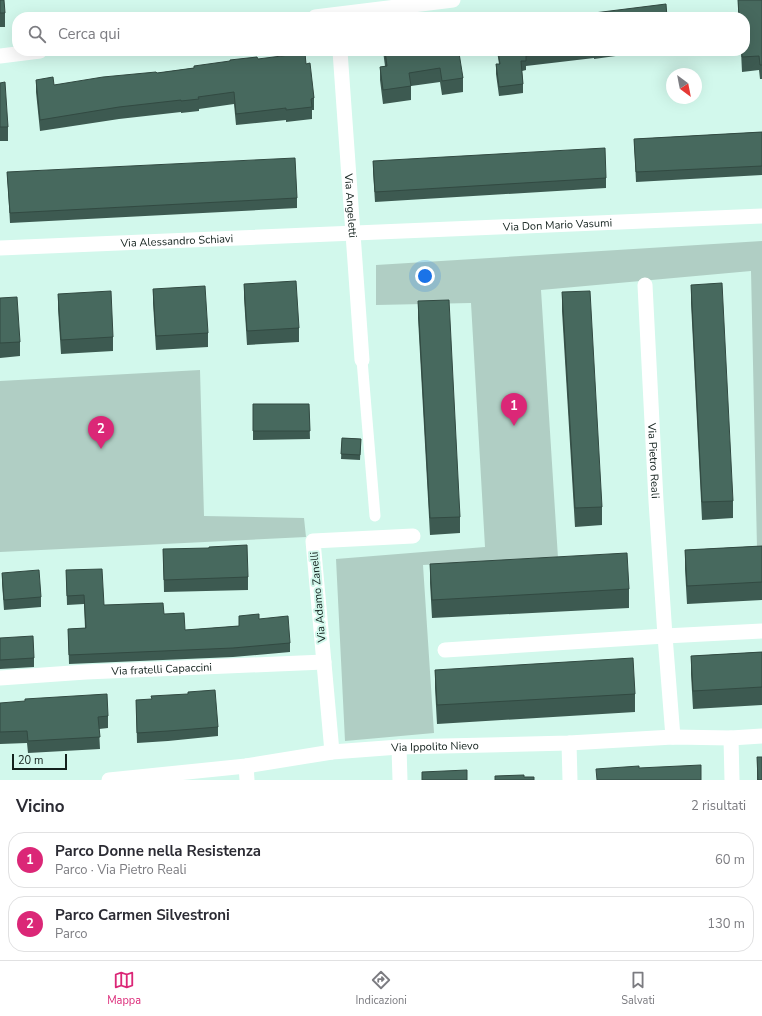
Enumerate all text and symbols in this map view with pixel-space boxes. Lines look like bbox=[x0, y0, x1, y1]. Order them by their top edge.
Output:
search box bbox=[12, 12, 750, 56]
icon: search bbox=[26, 23, 48, 45]
text: Cerca qui bbox=[58, 24, 120, 44]
north arrow bbox=[666, 68, 702, 104]
street label: Via Angeletti bbox=[341, 172, 361, 238]
street label: Via Don Mario Vasumi bbox=[502, 215, 612, 234]
street label: Via Alessandro Schiavi bbox=[119, 231, 233, 250]
your location bbox=[415, 266, 435, 286]
pin: 1 bbox=[501, 393, 527, 426]
pin: 2 bbox=[88, 416, 114, 449]
street label: Via Pietro Reali bbox=[644, 422, 663, 499]
street label: Via Adamo Zanelli bbox=[307, 551, 330, 644]
street label: Via fratelli Capaccini bbox=[110, 659, 212, 678]
street label: Via Ippolito Nievo bbox=[390, 738, 479, 755]
scale bar bbox=[12, 752, 67, 771]
text: 20 m bbox=[18, 753, 43, 768]
text: Vicino bbox=[16, 795, 65, 818]
text: 2 risultati bbox=[691, 797, 746, 815]
text: Parco Donne nella Resistenza bbox=[55, 841, 261, 861]
text: 1 bbox=[26, 851, 34, 869]
text: 60 m bbox=[715, 851, 745, 869]
text: Parco · Via Pietro Reali bbox=[55, 861, 186, 879]
text: Parco Carmen Silvestroni bbox=[55, 905, 230, 925]
text: 2 bbox=[26, 915, 34, 933]
text: 130 m bbox=[707, 915, 745, 933]
text: Parco bbox=[55, 925, 88, 943]
tab: Mappa bbox=[107, 969, 141, 1008]
tab: Indicazioni bbox=[355, 969, 407, 1008]
tab: Salvati bbox=[621, 969, 655, 1008]

